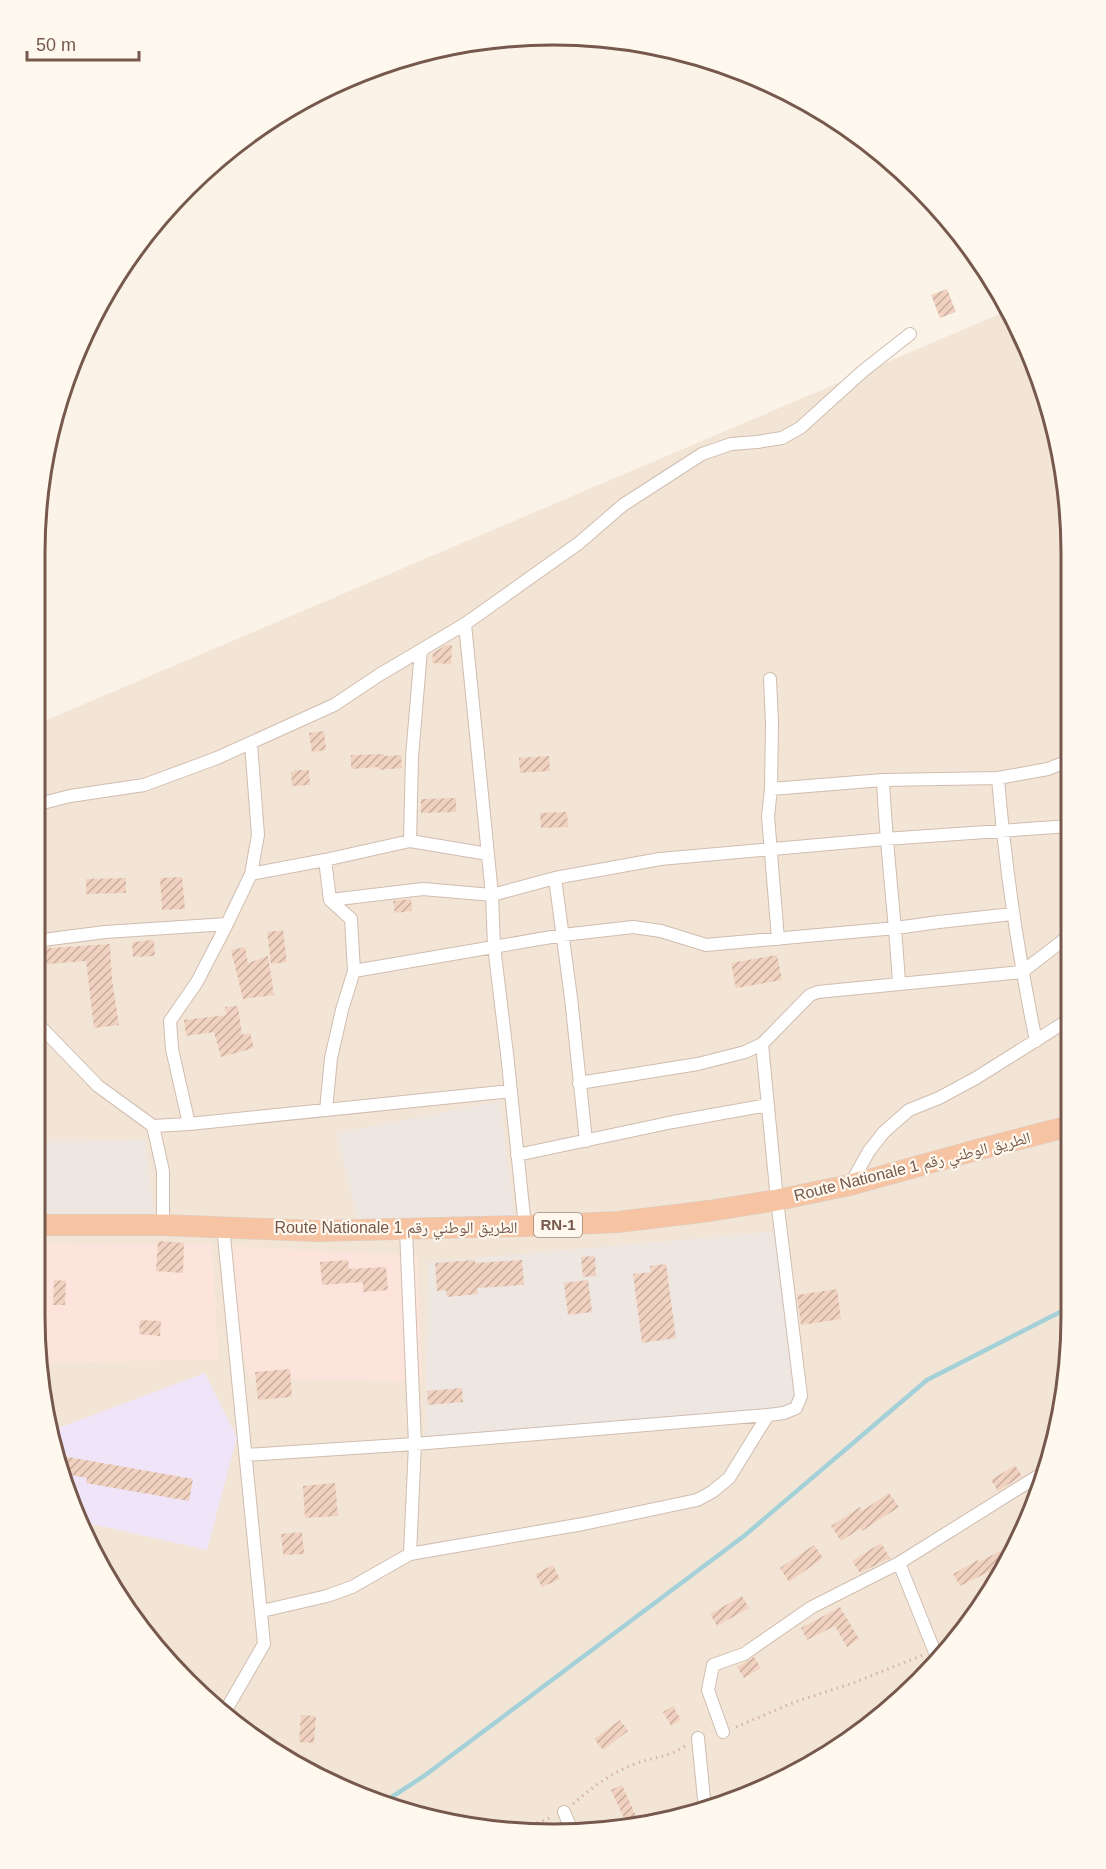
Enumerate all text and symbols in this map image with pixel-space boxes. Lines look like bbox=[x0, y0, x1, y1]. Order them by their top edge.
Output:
scale bar bbox=[27, 24, 140, 62]
text: 50 m bbox=[36, 35, 76, 55]
street label: Route Nationale الطريق الوطني رقم 1 bbox=[792, 1129, 1033, 1208]
road number: RN-1 bbox=[534, 1213, 582, 1237]
street label: Route Nationale الطريق الوطني رقم 1 bbox=[274, 1219, 518, 1240]

